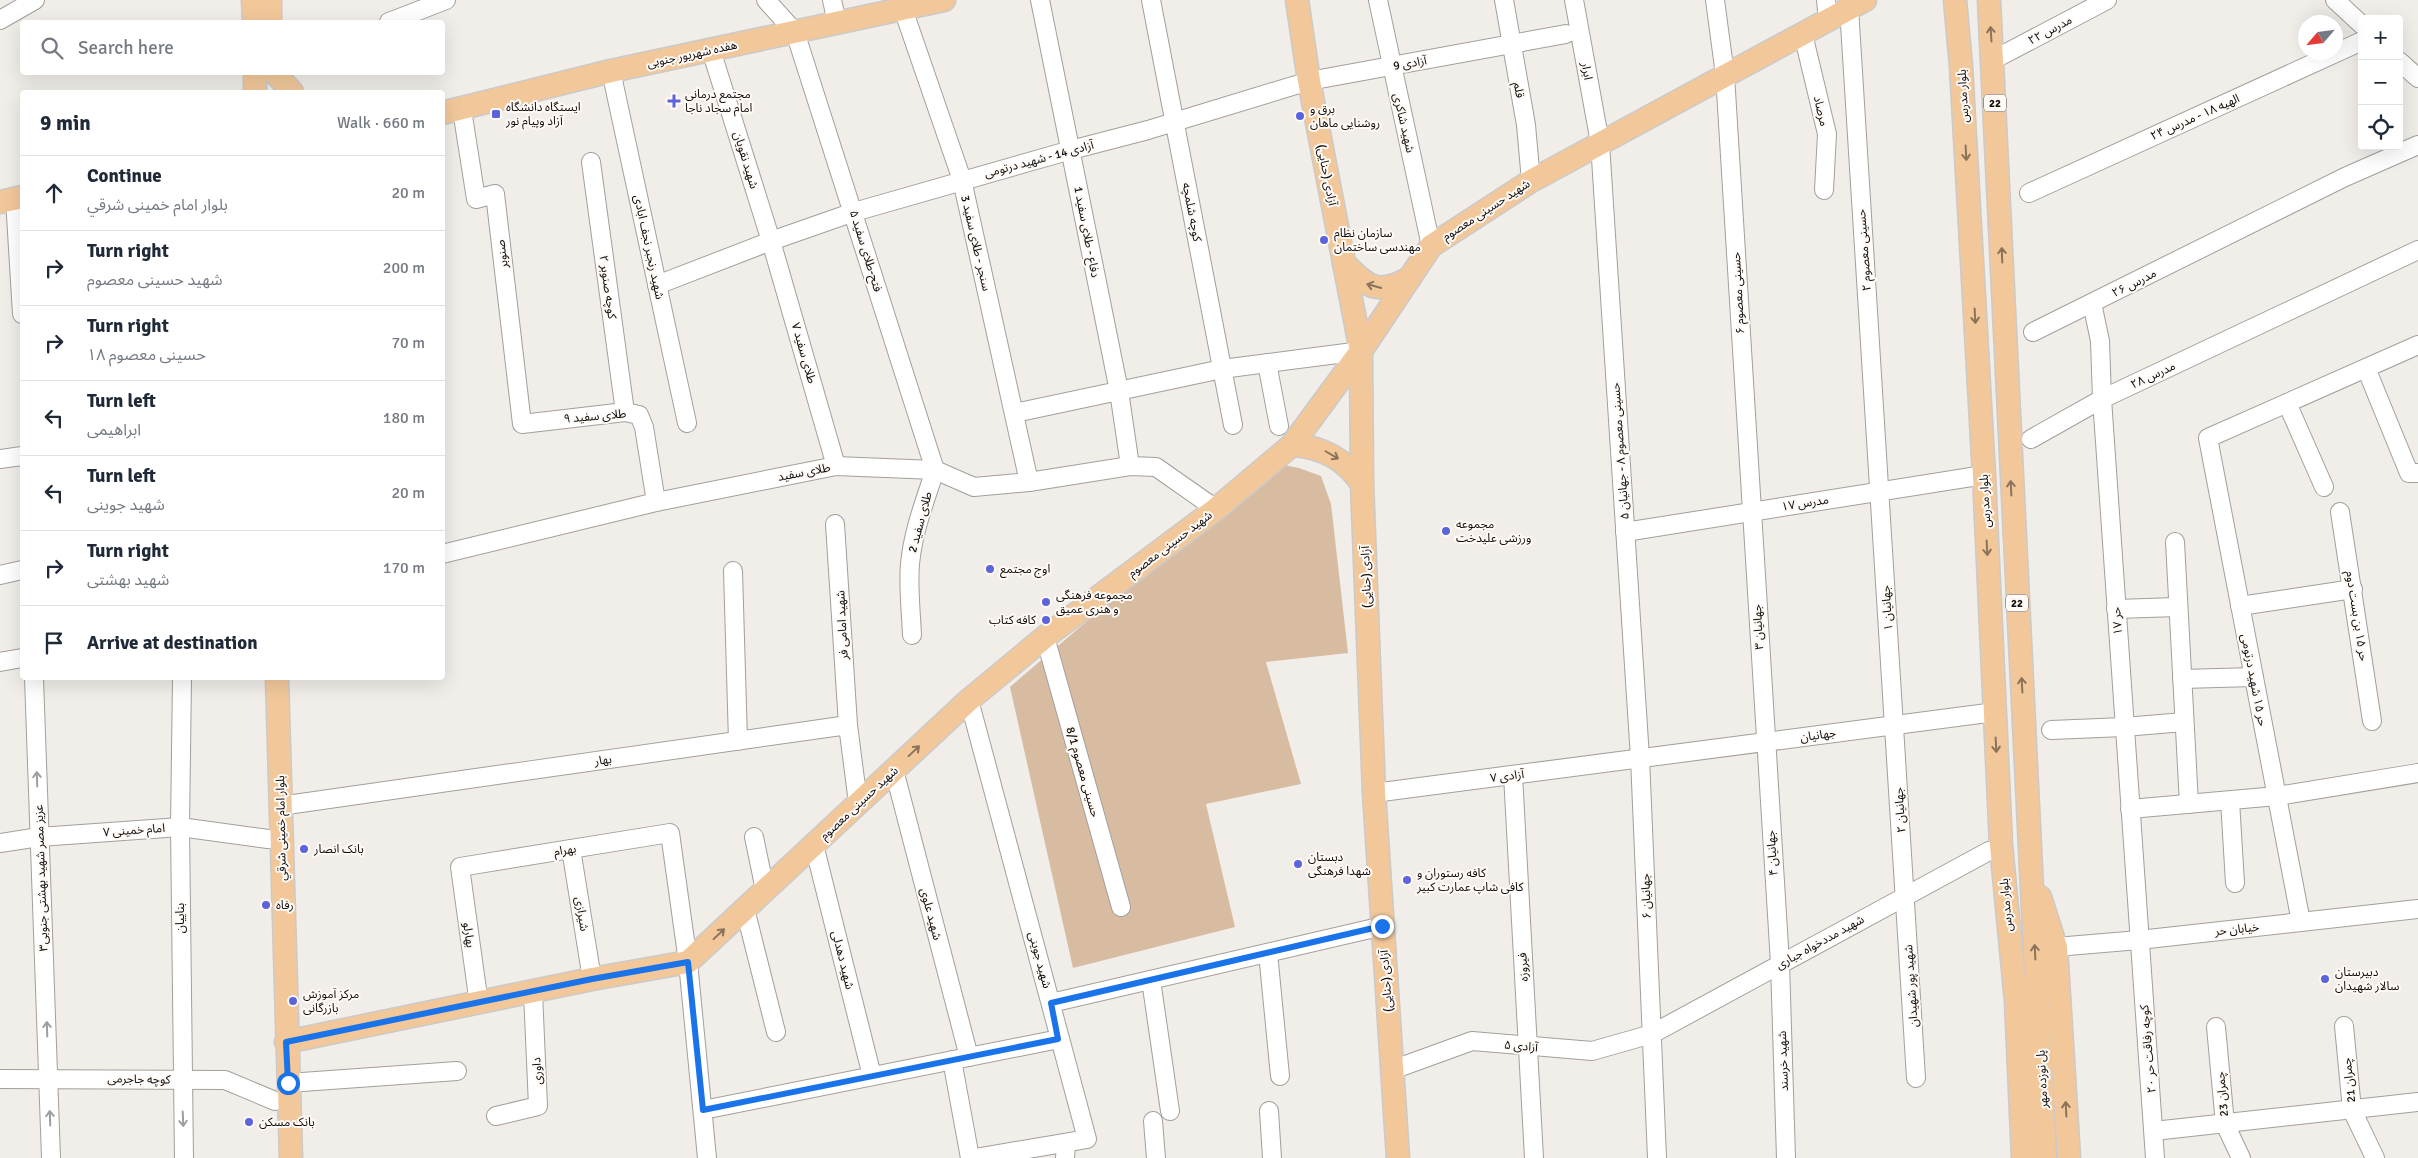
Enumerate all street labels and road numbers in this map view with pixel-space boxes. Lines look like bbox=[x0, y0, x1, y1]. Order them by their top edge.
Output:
street label: مدرس ۲۲ bbox=[2026, 13, 2075, 48]
street label: هفده شهریور جنوبی bbox=[646, 38, 739, 71]
street label: آزادی 9 bbox=[1392, 53, 1428, 74]
street label: ابرار bbox=[1577, 60, 1595, 81]
street label: بلوار مدرس bbox=[1955, 69, 1972, 123]
street label: قلم bbox=[1509, 81, 1527, 99]
street label: الهیه ۱۸ - مدرس ۲۴ bbox=[2148, 91, 2242, 144]
street label: شهید شاکری bbox=[1389, 92, 1418, 154]
street label: مرصاد bbox=[1810, 94, 1831, 128]
road number: 22 bbox=[1984, 95, 2006, 112]
street label: شهید نقویان bbox=[730, 130, 761, 191]
street label: آزادی 14 - شهید درتومی bbox=[983, 138, 1096, 181]
street label: آزادی (حنایی) bbox=[1313, 143, 1340, 208]
street label: شهید حسینی معصوم bbox=[1440, 176, 1534, 245]
street label: کوچه شلمچه bbox=[1178, 181, 1205, 244]
street label: دفاع - طلای سفید 1 bbox=[1069, 185, 1103, 279]
street label: شهید رنجبر نجف ابادی bbox=[630, 193, 667, 301]
street label: سنجر - طلای سفید 3 bbox=[957, 194, 994, 292]
street label: فتح-طلای سفید ۵ bbox=[845, 208, 885, 294]
street label: حسینی معصوم ۲ bbox=[1854, 208, 1876, 292]
street label: صنوبر bbox=[493, 239, 512, 270]
street label: حسینی معصوم ۶ bbox=[1729, 251, 1749, 334]
street label: کوچه صنوبر ۲ bbox=[596, 254, 620, 321]
street label: مدرس ۲۶ bbox=[2110, 266, 2159, 301]
street label: طلای سفید ۷ bbox=[788, 321, 819, 385]
street label: مدرس ۲۸ bbox=[2128, 359, 2178, 392]
street label: حسینی معصوم ۸ - جهانیان ۵ bbox=[1608, 382, 1634, 520]
street label: طلای سفید ۹ bbox=[563, 406, 627, 427]
street label: طلای سفید bbox=[777, 460, 832, 485]
street label: بلوار مدرس bbox=[1977, 474, 1994, 528]
street label: طلای سفید 2 bbox=[905, 490, 936, 554]
street label: مدرس ۱۷ bbox=[1780, 492, 1830, 515]
street label: شهید حسینی معصوم bbox=[1125, 508, 1216, 582]
street label: آزادی (حنایی) bbox=[1358, 545, 1375, 608]
street label: حر ۱۵ بن بست دوم bbox=[2341, 570, 2371, 663]
street label: جهانیان ۱ bbox=[1878, 585, 1897, 631]
street label: شهید امامی فر bbox=[833, 590, 852, 661]
road number: 22 bbox=[2006, 594, 2028, 612]
street label: جهانیان ۳ bbox=[1750, 604, 1767, 650]
street label: حر ۱۷ bbox=[2109, 606, 2126, 636]
street label: حر ۱۵ شهید درتومی bbox=[2237, 633, 2270, 728]
street label: حسینی معصوم 8/1 bbox=[1061, 725, 1103, 819]
street label: جهانیان bbox=[1799, 726, 1837, 745]
street label: بهار bbox=[593, 752, 613, 769]
street label: شهید حسینی معصوم bbox=[817, 763, 902, 844]
street label: آزادی ۷ bbox=[1489, 767, 1525, 786]
street label: بلوار امام خمینی شرقي bbox=[273, 775, 292, 881]
street label: جهانیان ۲ bbox=[1891, 787, 1910, 833]
street label: عزیز مصر شهید بهشتی جنوبی۳ bbox=[31, 804, 52, 952]
street label: امام خمینی ۷ bbox=[103, 821, 166, 841]
street label: جهانیان ۴ bbox=[1763, 830, 1782, 876]
street label: بهرام bbox=[553, 841, 577, 861]
street label: جهانیان ۶ bbox=[1638, 873, 1655, 919]
street label: بلوار مدرس bbox=[1997, 878, 2016, 932]
street label: شهید علوی bbox=[916, 886, 945, 942]
street label: شیرازی bbox=[571, 896, 592, 932]
street label: بناییان bbox=[173, 903, 188, 933]
street label: شهید مددخواه جباری bbox=[1773, 912, 1867, 973]
street label: خیابان حر bbox=[2213, 920, 2260, 939]
street label: بهارلو bbox=[459, 921, 478, 949]
street label: شهید دهدلی bbox=[828, 929, 857, 991]
street label: شهید جوینی bbox=[1025, 930, 1054, 990]
street label: شهید پور شهیدان bbox=[1901, 944, 1922, 1028]
street label: آزادی (حنایی) bbox=[1377, 949, 1396, 1013]
street label: فیروزه bbox=[1515, 952, 1532, 982]
street label: کوچه رفاقت حر ۲۰ bbox=[2137, 1003, 2160, 1094]
street label: شهید خرسند bbox=[1775, 1031, 1792, 1091]
street label: آزادی ۵ bbox=[1503, 1038, 1539, 1056]
street label: پل نوزده مهر bbox=[2033, 1049, 2052, 1109]
street label: داوری bbox=[529, 1057, 546, 1085]
street label: چمران 21 bbox=[2340, 1057, 2359, 1103]
street label: کوچه جاجرمی bbox=[107, 1071, 172, 1088]
street label: چمران 23 bbox=[2213, 1071, 2232, 1117]

